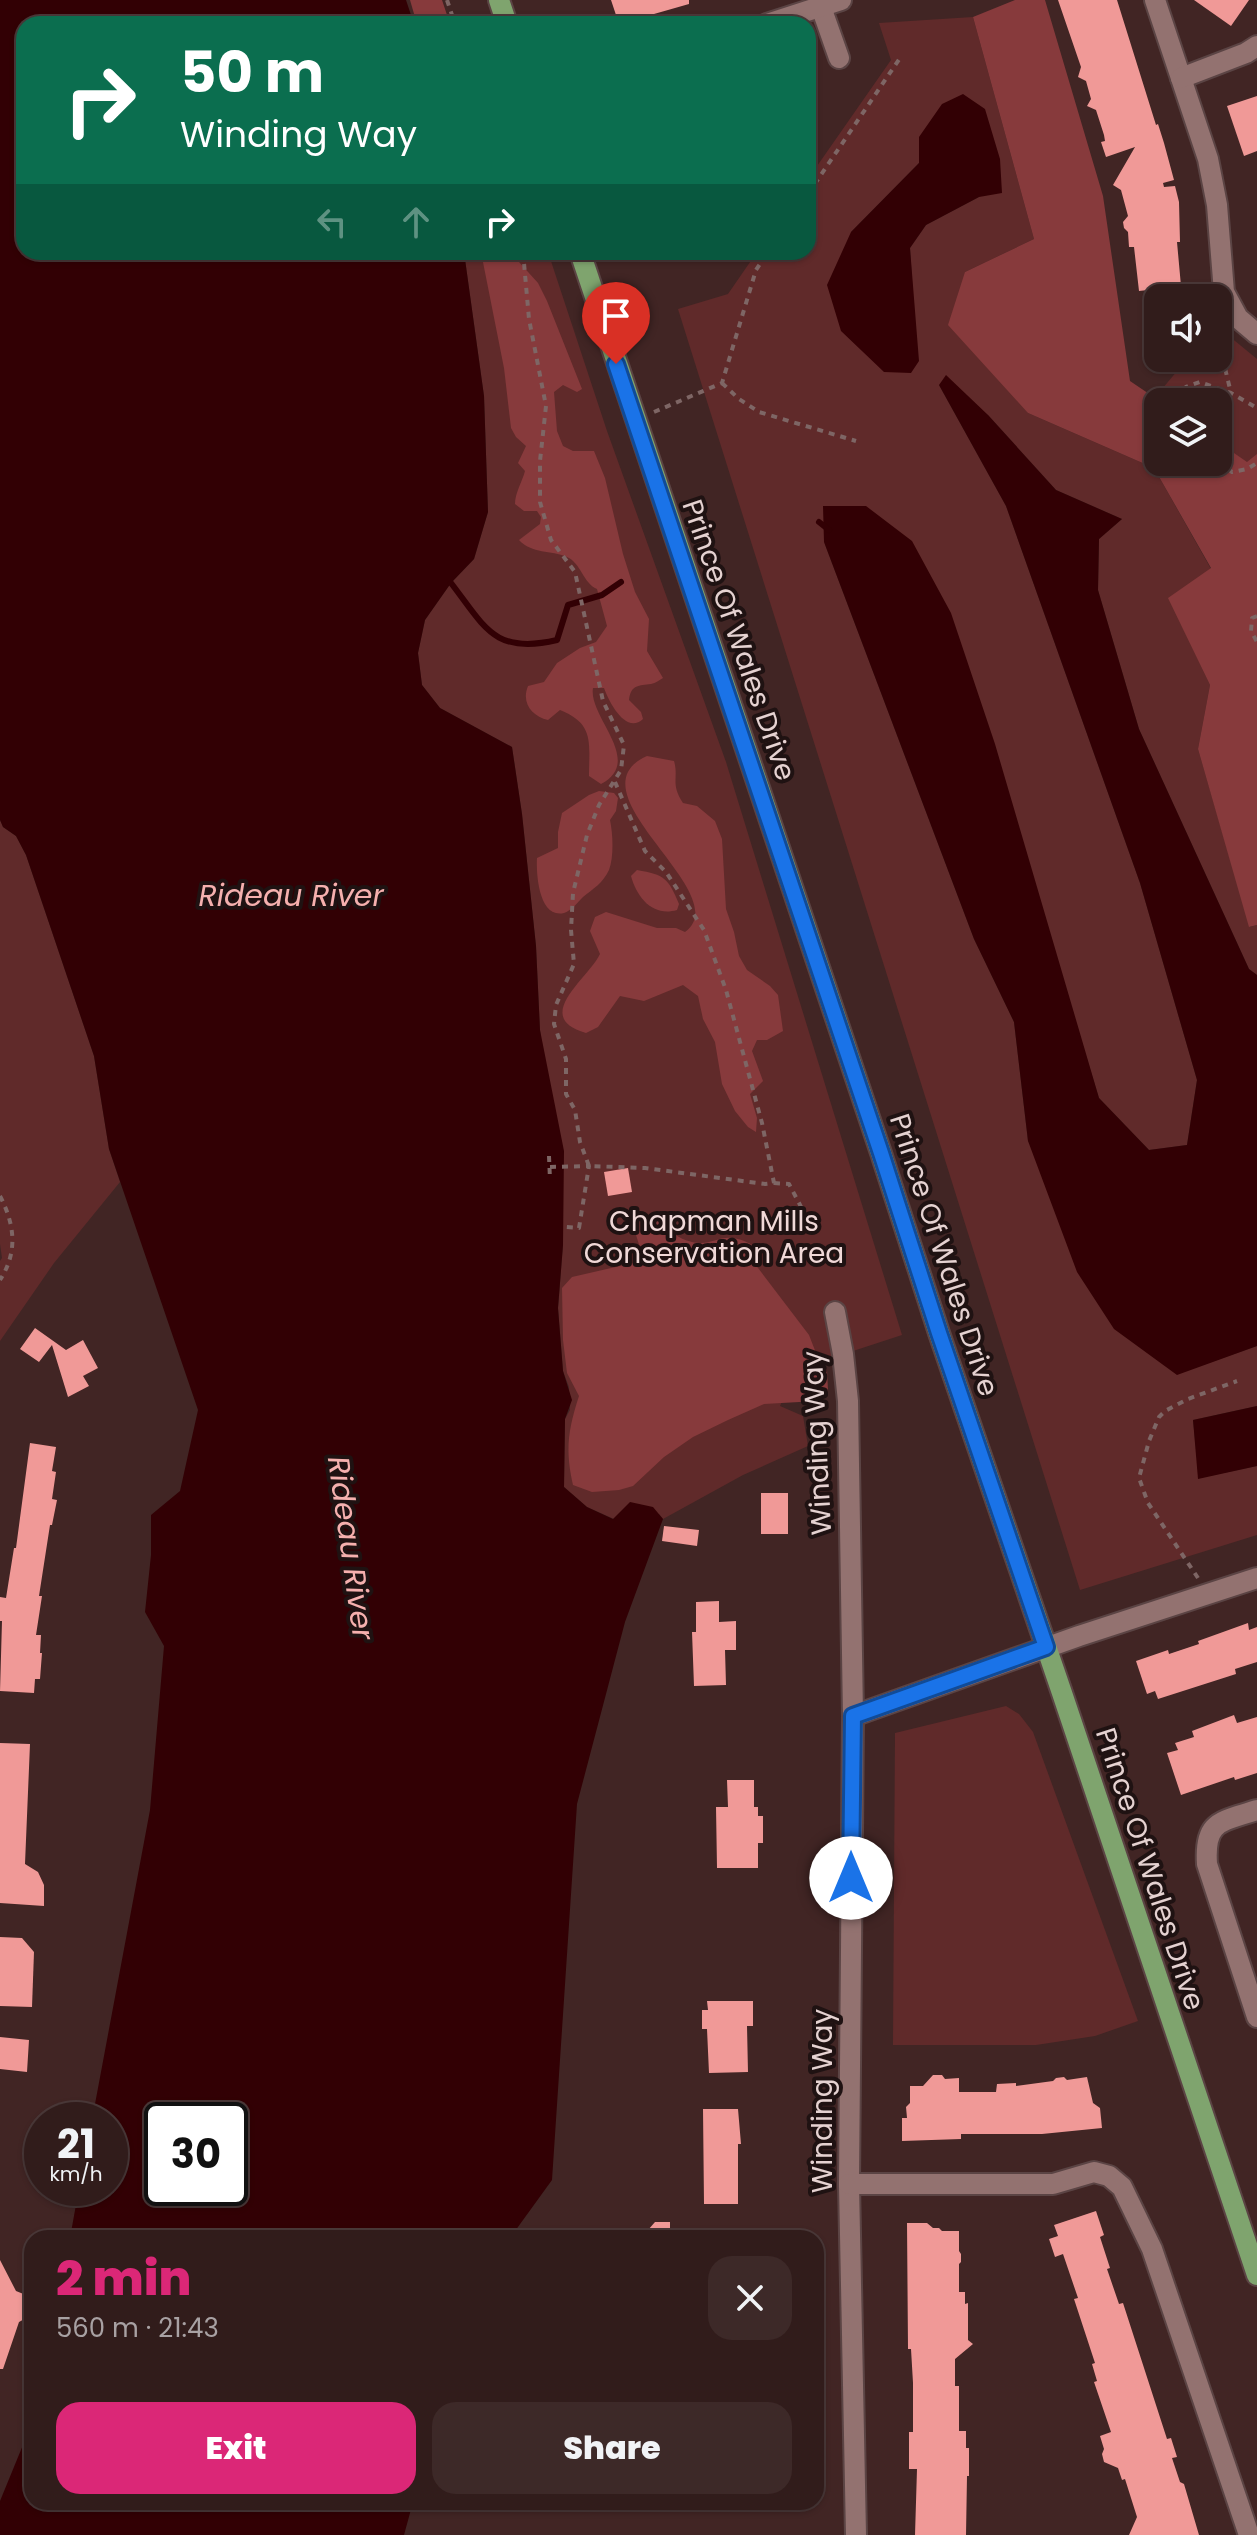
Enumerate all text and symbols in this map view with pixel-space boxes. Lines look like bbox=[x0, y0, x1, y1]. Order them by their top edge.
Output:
text: 50 m bbox=[180, 33, 324, 112]
icon: right bbox=[48, 48, 152, 152]
text: Winding Way bbox=[180, 109, 417, 160]
icon: left bbox=[310, 200, 354, 244]
icon: ahead bbox=[394, 200, 438, 244]
icon: right bbox=[478, 200, 522, 244]
pin bbox=[582, 282, 650, 364]
map controls bbox=[1144, 284, 1232, 476]
button: sound bbox=[1144, 284, 1232, 372]
icon: arrive bbox=[594, 294, 638, 338]
button: layers bbox=[1144, 388, 1232, 476]
street label: Prince Of Wales Drive bbox=[673, 494, 805, 786]
water label: Rideau River bbox=[198, 874, 384, 917]
street label: Prince Of Wales Drive bbox=[880, 1109, 1008, 1401]
park label: Chapman Mills Conservation Area bbox=[584, 1202, 844, 1273]
street label: Winding Way bbox=[793, 1350, 841, 1536]
water label: Rideau River bbox=[317, 1453, 385, 1643]
street label: Prince Of Wales Drive bbox=[1086, 1723, 1214, 2015]
position arrow bbox=[809, 1836, 893, 1920]
street label: Winding Way bbox=[803, 2009, 842, 2193]
speed limit sign: 30 bbox=[144, 2102, 248, 2206]
text: 21 bbox=[57, 2116, 95, 2172]
text: km/h bbox=[49, 2160, 103, 2188]
text: 2 min bbox=[56, 2245, 191, 2312]
button: close bbox=[708, 2256, 792, 2340]
text: 560 m · 21:43 bbox=[56, 2310, 219, 2346]
button: Exit bbox=[56, 2402, 416, 2494]
button: Share bbox=[432, 2402, 792, 2494]

